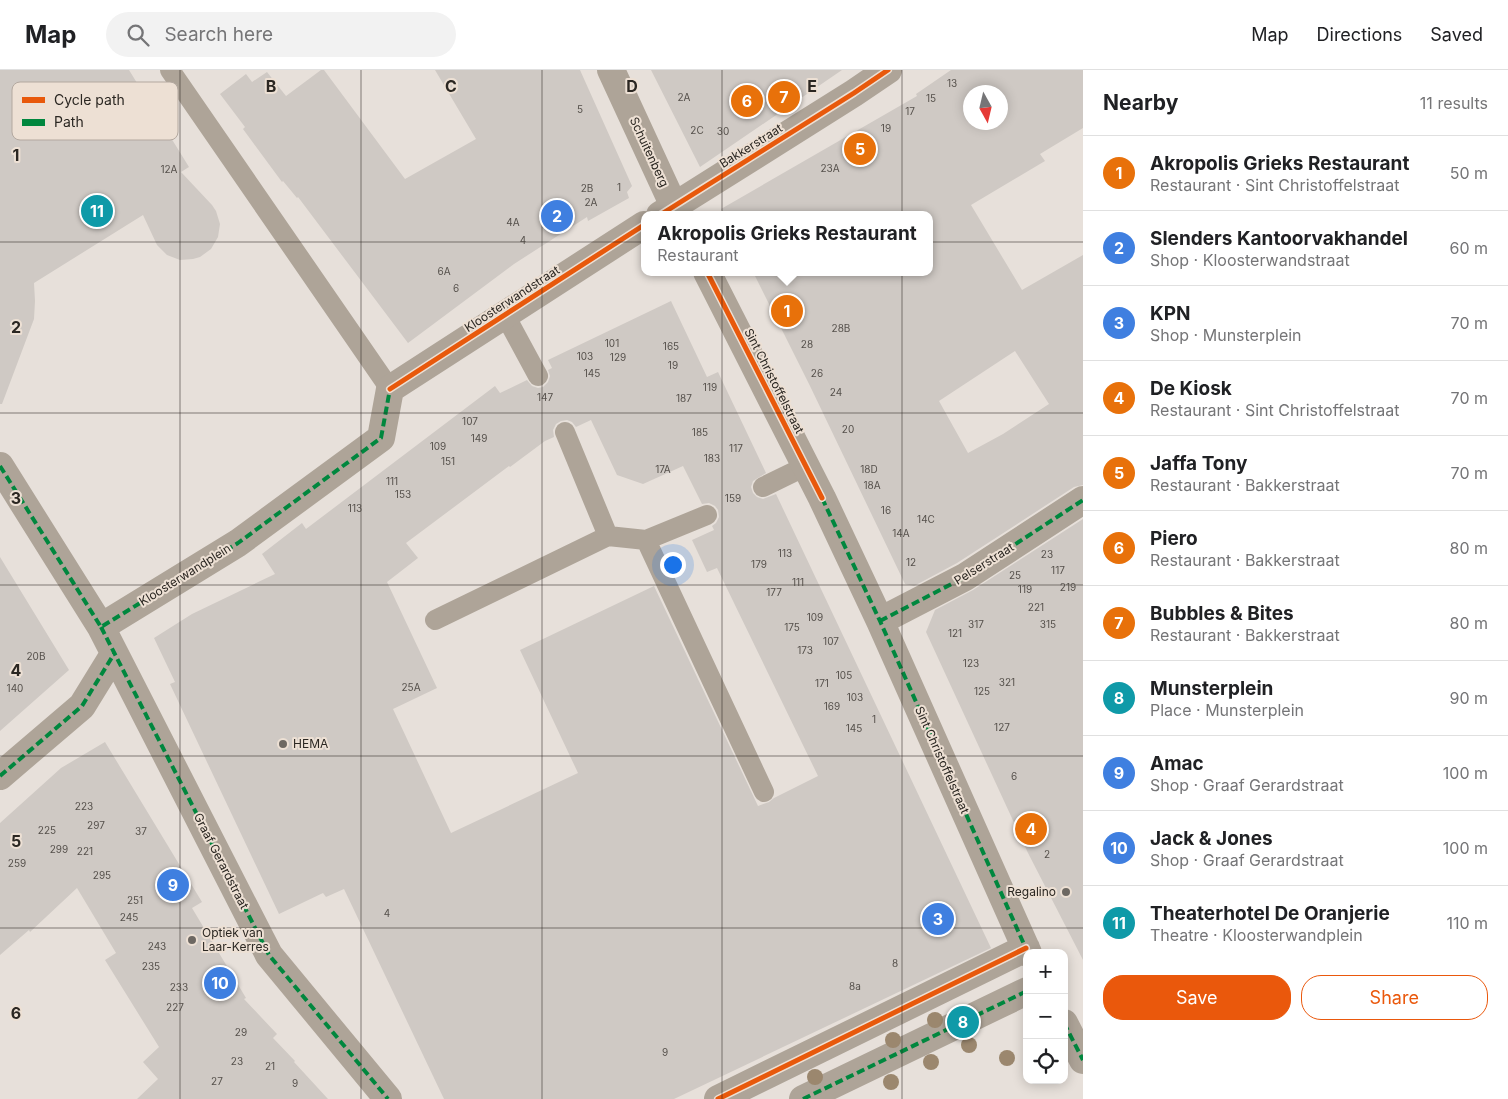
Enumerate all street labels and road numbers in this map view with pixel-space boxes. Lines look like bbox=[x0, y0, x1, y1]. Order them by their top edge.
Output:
street label: Schuitenberg bbox=[627, 114, 672, 189]
street label: Bakkerstraat bbox=[717, 120, 785, 171]
street label: Kloosterwandstraat bbox=[461, 262, 562, 335]
street label: Sint Christoffelstraat bbox=[741, 326, 807, 436]
street label: Pelserstraat bbox=[951, 539, 1016, 588]
street label: Kloosterwandplein bbox=[136, 540, 233, 609]
street label: Sint Christoffelstraat bbox=[912, 704, 973, 816]
street label: Graaf Gerardstraat bbox=[191, 810, 252, 911]

